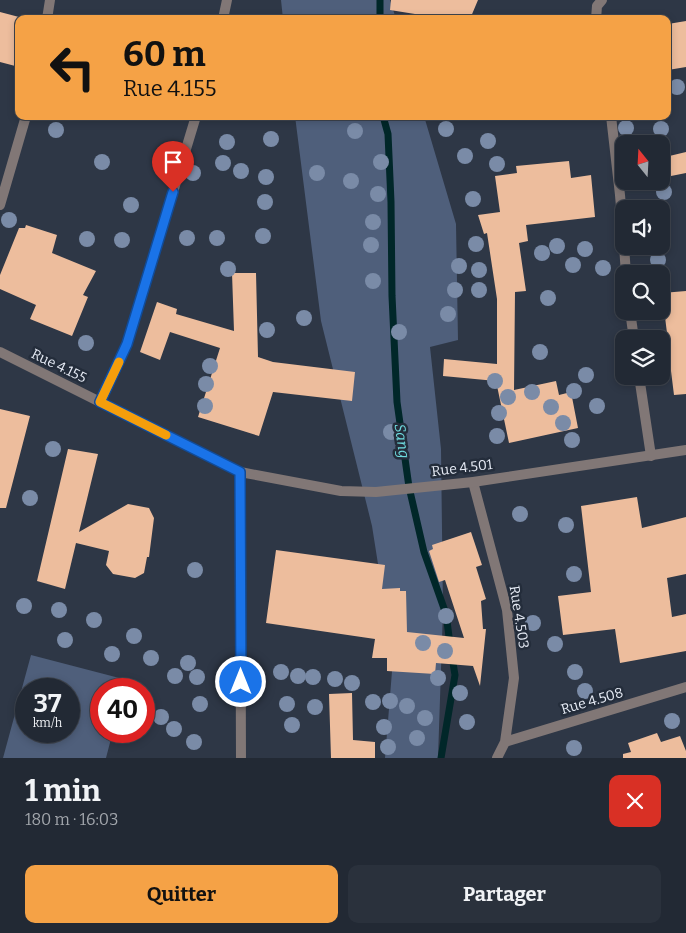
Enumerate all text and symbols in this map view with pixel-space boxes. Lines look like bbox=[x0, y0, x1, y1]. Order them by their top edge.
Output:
text: 60 m bbox=[123, 33, 206, 75]
icon: left bbox=[40, 35, 105, 100]
text: Rue 4.155 bbox=[123, 75, 216, 102]
north arrow bbox=[615, 135, 670, 190]
map controls bbox=[615, 135, 670, 385]
pin bbox=[152, 141, 194, 192]
icon: arrive bbox=[159, 148, 187, 176]
button: sound bbox=[615, 200, 670, 255]
button: search bbox=[615, 265, 670, 320]
button: layers bbox=[615, 330, 670, 385]
street label: Rue 4.155 bbox=[29, 345, 89, 387]
water label: Sang bbox=[391, 422, 413, 460]
street label: Rue 4.501 bbox=[431, 456, 494, 480]
street label: Rue 4.503 bbox=[506, 584, 532, 650]
position arrow bbox=[214, 655, 266, 707]
speed limit sign: 40 bbox=[90, 678, 155, 743]
street label: Rue 4.508 bbox=[559, 684, 625, 718]
text: 37 bbox=[34, 689, 61, 719]
text: km/h bbox=[33, 716, 62, 730]
text: 1 min bbox=[25, 773, 101, 809]
button: close bbox=[609, 775, 661, 827]
text: 180 m · 16:03 bbox=[25, 810, 118, 829]
button: Quitter bbox=[25, 865, 338, 923]
button: Partager bbox=[348, 865, 661, 923]

